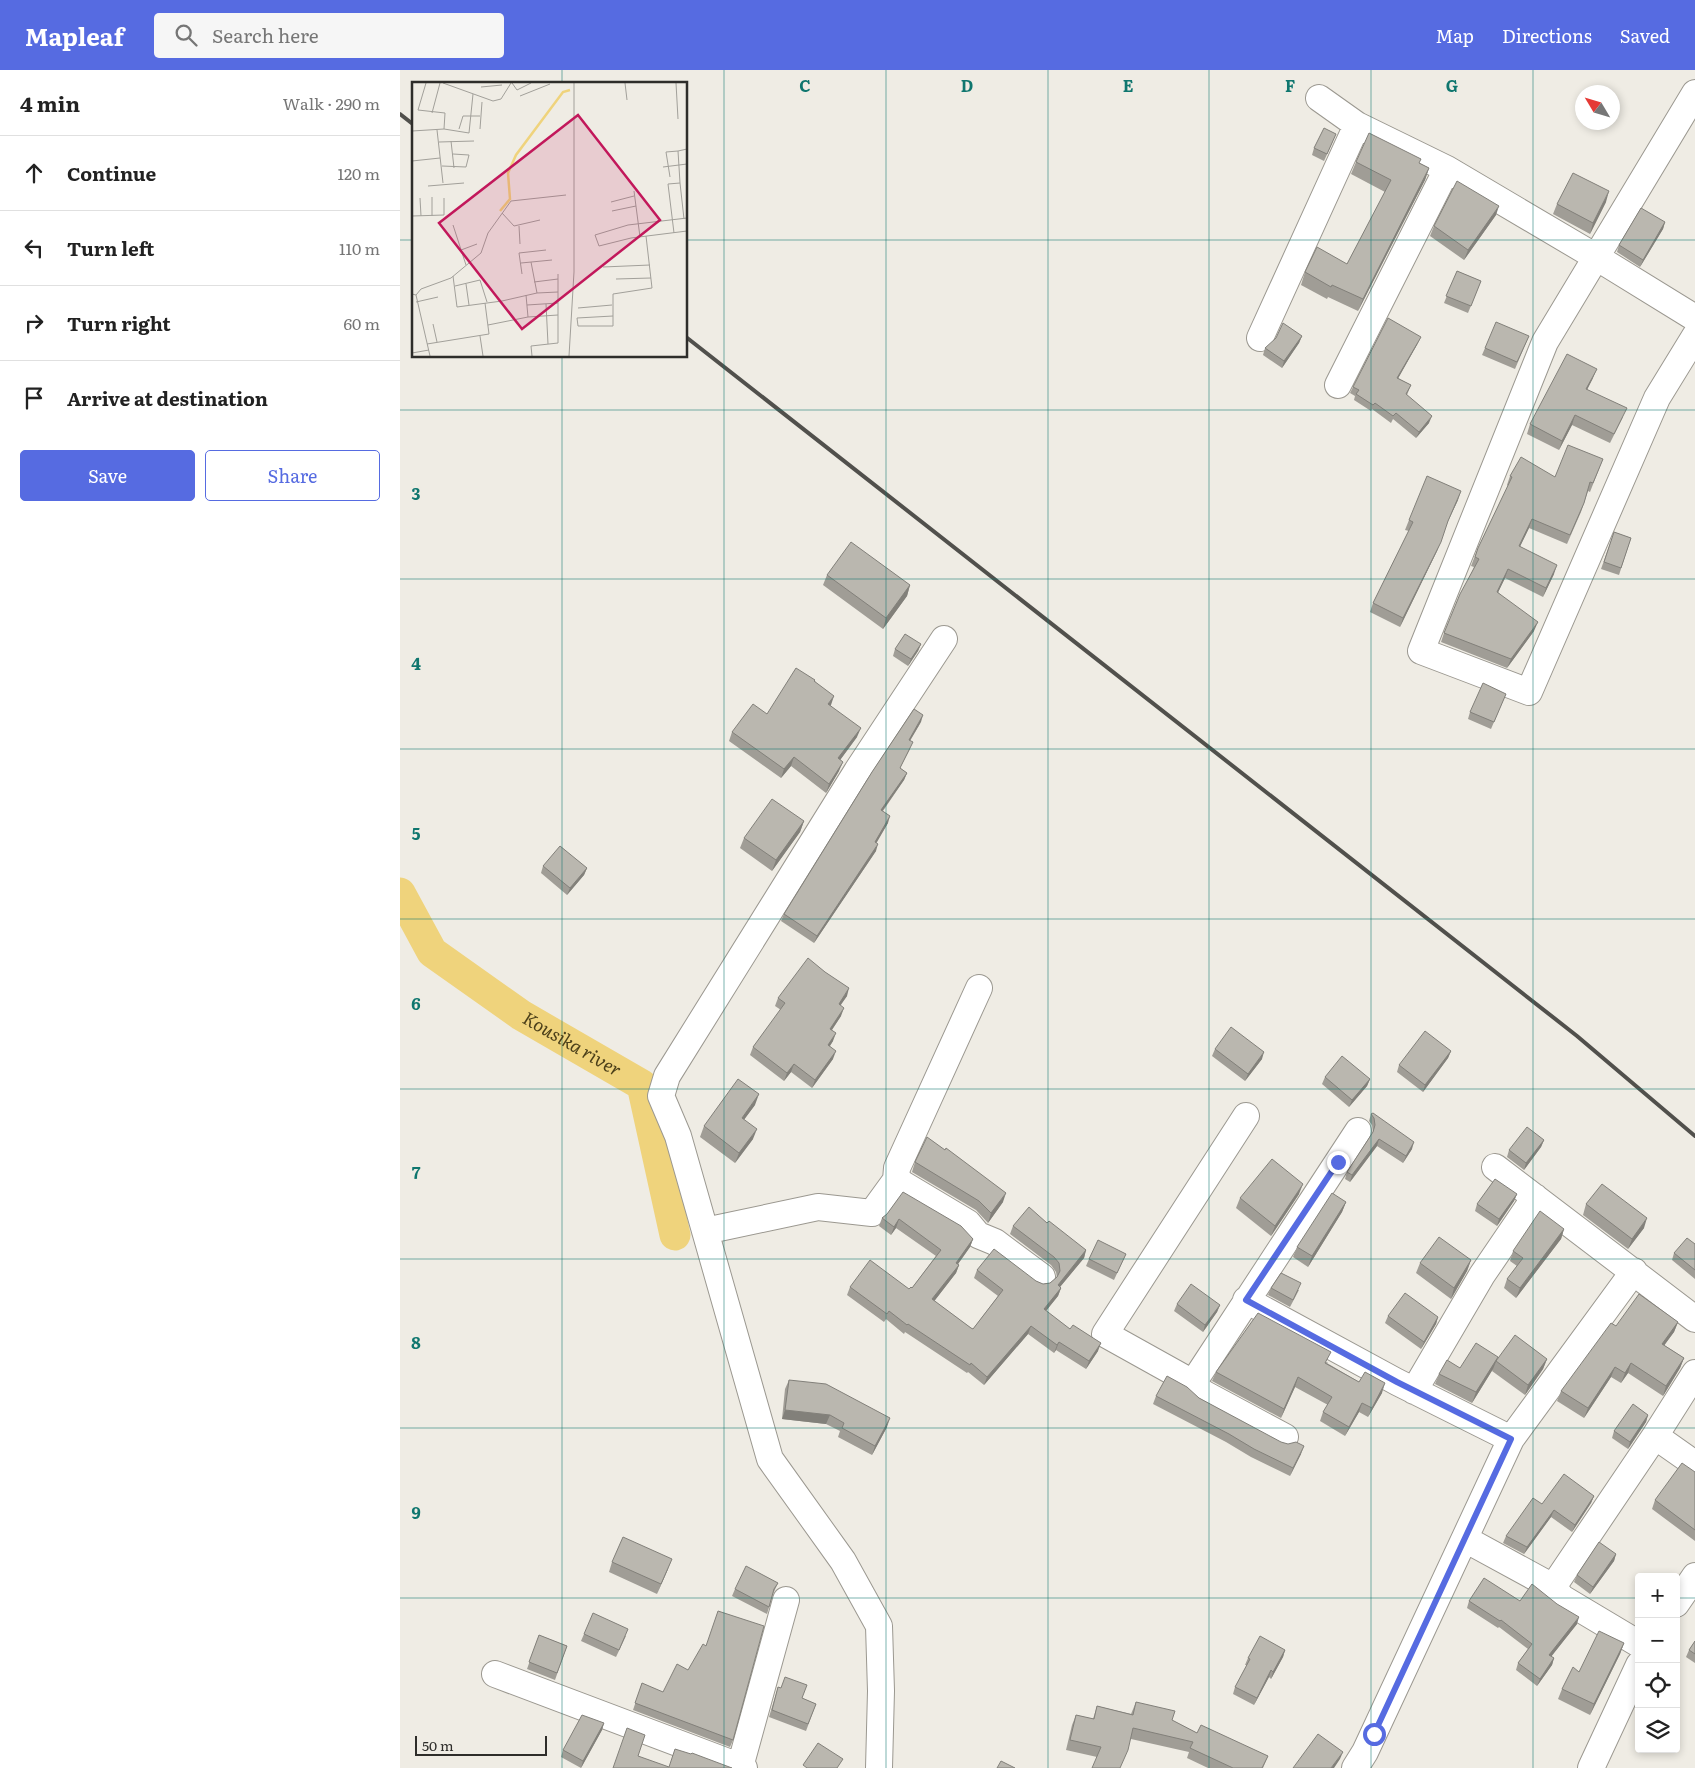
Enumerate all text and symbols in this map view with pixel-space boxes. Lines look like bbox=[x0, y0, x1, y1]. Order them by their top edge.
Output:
search box bbox=[154, 13, 504, 58]
text: Mapleaf bbox=[25, 18, 124, 53]
icon: search bbox=[172, 21, 200, 49]
text: Search here bbox=[212, 21, 319, 49]
text: Map bbox=[1436, 22, 1474, 49]
text: Directions bbox=[1502, 22, 1592, 49]
text: Saved bbox=[1620, 22, 1670, 49]
text: C bbox=[799, 73, 811, 97]
text: D bbox=[961, 73, 973, 97]
text: E bbox=[1123, 73, 1134, 97]
text: F bbox=[1285, 73, 1295, 97]
text: G bbox=[1446, 73, 1458, 97]
inset map bbox=[412, 82, 688, 358]
north arrow bbox=[1575, 85, 1620, 130]
text: 4 min bbox=[20, 87, 80, 118]
text: Walk · 290 m bbox=[283, 91, 380, 115]
icon: ahead bbox=[20, 159, 48, 187]
text: Continue bbox=[67, 159, 156, 187]
text: 120 m bbox=[337, 161, 380, 185]
icon: left bbox=[20, 234, 48, 262]
text: Turn left bbox=[67, 234, 154, 262]
text: 110 m bbox=[339, 236, 380, 260]
icon: right bbox=[20, 309, 48, 337]
text: Turn right bbox=[67, 309, 171, 337]
text: 60 m bbox=[343, 311, 380, 335]
icon: arrive bbox=[20, 384, 48, 412]
text: Arrive at destination bbox=[67, 384, 268, 412]
button: Save bbox=[20, 450, 195, 501]
button: Share bbox=[205, 450, 380, 501]
text: 3 bbox=[412, 481, 421, 505]
text: 4 bbox=[411, 651, 421, 675]
text: 5 bbox=[412, 821, 421, 845]
text: 6 bbox=[411, 991, 421, 1015]
water label: Kousika river bbox=[518, 1004, 627, 1082]
route end bbox=[1327, 1151, 1350, 1174]
text: 7 bbox=[412, 1160, 421, 1184]
text: 8 bbox=[411, 1330, 421, 1354]
text: 9 bbox=[411, 1500, 421, 1524]
map controls bbox=[1635, 1573, 1680, 1753]
button: + bbox=[1635, 1573, 1680, 1618]
button: − bbox=[1635, 1618, 1680, 1663]
button: locate bbox=[1635, 1663, 1680, 1708]
button: layers bbox=[1635, 1708, 1680, 1753]
route start bbox=[1363, 1723, 1386, 1746]
scale bar bbox=[415, 1733, 548, 1756]
text: 50 m bbox=[422, 1735, 454, 1755]

